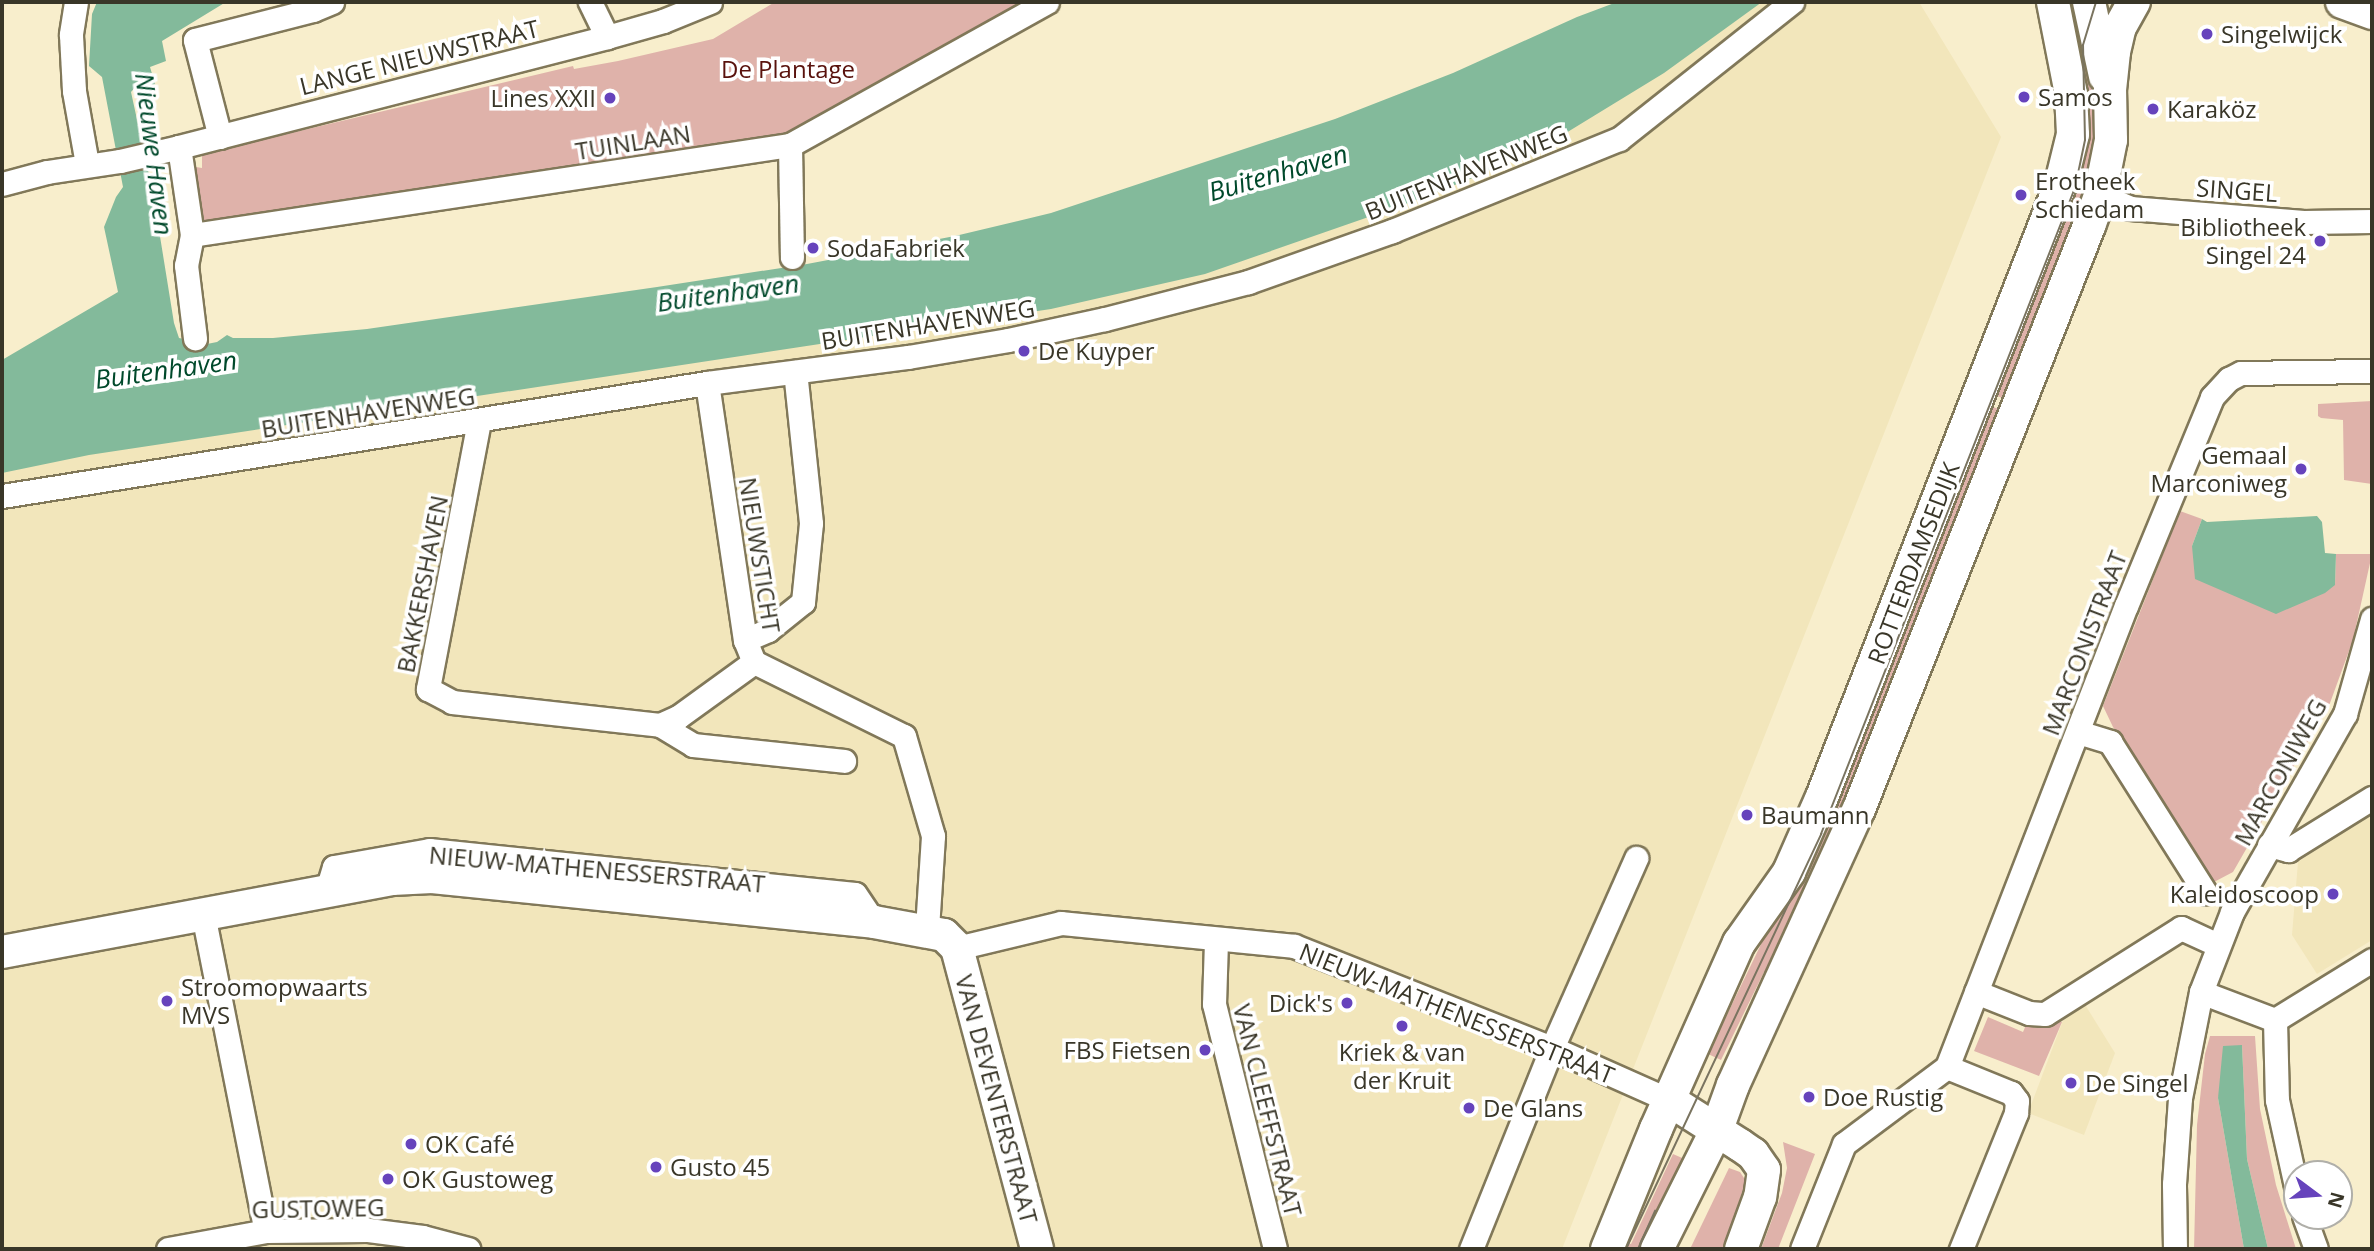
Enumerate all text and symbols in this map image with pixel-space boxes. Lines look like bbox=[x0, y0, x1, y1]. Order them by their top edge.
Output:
street label: LANGE NIEUWSTRAAT bbox=[296, 13, 542, 101]
place label: Singelwijck bbox=[2221, 20, 2342, 48]
marker: Singelwijck bbox=[2199, 26, 2215, 42]
park label: De Plantage bbox=[721, 55, 855, 83]
water label: Nieuwe Haven bbox=[129, 71, 179, 237]
place label: Samos bbox=[2038, 83, 2113, 111]
place label: Lines XXII bbox=[490, 84, 596, 112]
marker: Samos bbox=[2016, 89, 2032, 105]
marker: Lines XXII bbox=[602, 90, 618, 106]
place label: Karaköz bbox=[2167, 95, 2256, 123]
marker: Karaköz bbox=[2145, 101, 2161, 117]
street label: BUITENHAVENWEG bbox=[1361, 118, 1571, 226]
street label: TUINLAAN bbox=[573, 119, 693, 165]
water label: Buitenhaven bbox=[1205, 138, 1351, 208]
place label: Erotheek Schiedam bbox=[2035, 167, 2144, 223]
street label: SINGEL bbox=[2195, 173, 2279, 207]
marker: Erotheek Schiedam bbox=[2013, 187, 2029, 203]
place label: Bibliotheek Singel 24 bbox=[2180, 213, 2306, 269]
marker: Bibliotheek Singel 24 bbox=[2312, 233, 2328, 249]
place label: SodaFabriek bbox=[827, 234, 965, 262]
marker: SodaFabriek bbox=[805, 240, 821, 256]
water label: Buitenhaven bbox=[655, 268, 801, 318]
street label: BUITENHAVENWEG bbox=[819, 293, 1037, 355]
place label: De Kuyper bbox=[1038, 337, 1155, 365]
marker: De Kuyper bbox=[1016, 343, 1032, 359]
water label: Buitenhaven bbox=[93, 345, 239, 395]
street label: BUITENHAVENWEG bbox=[259, 381, 477, 443]
place label: Gemaal Marconiweg bbox=[2150, 441, 2287, 497]
street label: ROTTERDAMSEDIJK bbox=[1861, 458, 1965, 668]
marker: Gemaal Marconiweg bbox=[2293, 461, 2309, 477]
street label: NIEUWSTICHT bbox=[734, 475, 786, 635]
street label: BAKKERSHAVEN bbox=[391, 493, 453, 675]
street label: MARCONISTRAAT bbox=[2036, 547, 2132, 739]
street label: MARCONIWEG bbox=[2228, 694, 2332, 850]
place label: Baumann bbox=[1761, 801, 1870, 829]
marker: Baumann bbox=[1739, 807, 1755, 823]
street label: NIEUW-MATHENESSERSTRAAT bbox=[428, 840, 766, 898]
place label: Kaleidoscoop bbox=[2170, 880, 2319, 908]
marker: Kaleidoscoop bbox=[2325, 886, 2341, 902]
street label: NIEUW-MATHENESSERSTRAAT bbox=[1295, 937, 1619, 1089]
street label: VAN DEVENTERSTRAAT bbox=[950, 971, 1044, 1227]
place label: Stroomopwaarts MVS bbox=[181, 973, 368, 1029]
place label: Dick's bbox=[1269, 989, 1333, 1017]
marker: Stroomopwaarts MVS bbox=[159, 993, 175, 1009]
marker: Dick's bbox=[1339, 995, 1355, 1011]
street label: VAN CLEEFFSTRAAT bbox=[1228, 1001, 1308, 1219]
marker: Kriek & van der Kruit bbox=[1394, 1018, 1410, 1034]
place label: FBS Fietsen bbox=[1064, 1036, 1191, 1064]
place label: Kriek & van der Kruit bbox=[1339, 1038, 1465, 1094]
marker: FBS Fietsen bbox=[1197, 1042, 1213, 1058]
place label: De Singel bbox=[2085, 1069, 2189, 1097]
marker: De Singel bbox=[2063, 1075, 2079, 1091]
place label: Doe Rustig bbox=[1823, 1083, 1943, 1111]
marker: Doe Rustig bbox=[1801, 1089, 1817, 1105]
place label: De Glans bbox=[1483, 1094, 1583, 1122]
marker: De Glans bbox=[1461, 1100, 1477, 1116]
place label: OK Café bbox=[425, 1130, 515, 1158]
marker: OK Café bbox=[403, 1136, 419, 1152]
place label: Gusto 45 bbox=[670, 1153, 770, 1181]
marker: Gusto 45 bbox=[648, 1159, 664, 1175]
north arrow bbox=[2283, 1160, 2353, 1230]
place label: OK Gustoweg bbox=[402, 1165, 553, 1193]
marker: OK Gustoweg bbox=[380, 1171, 396, 1187]
text: N bbox=[2322, 1189, 2351, 1211]
street label: GUSTOWEG bbox=[251, 1192, 385, 1224]

